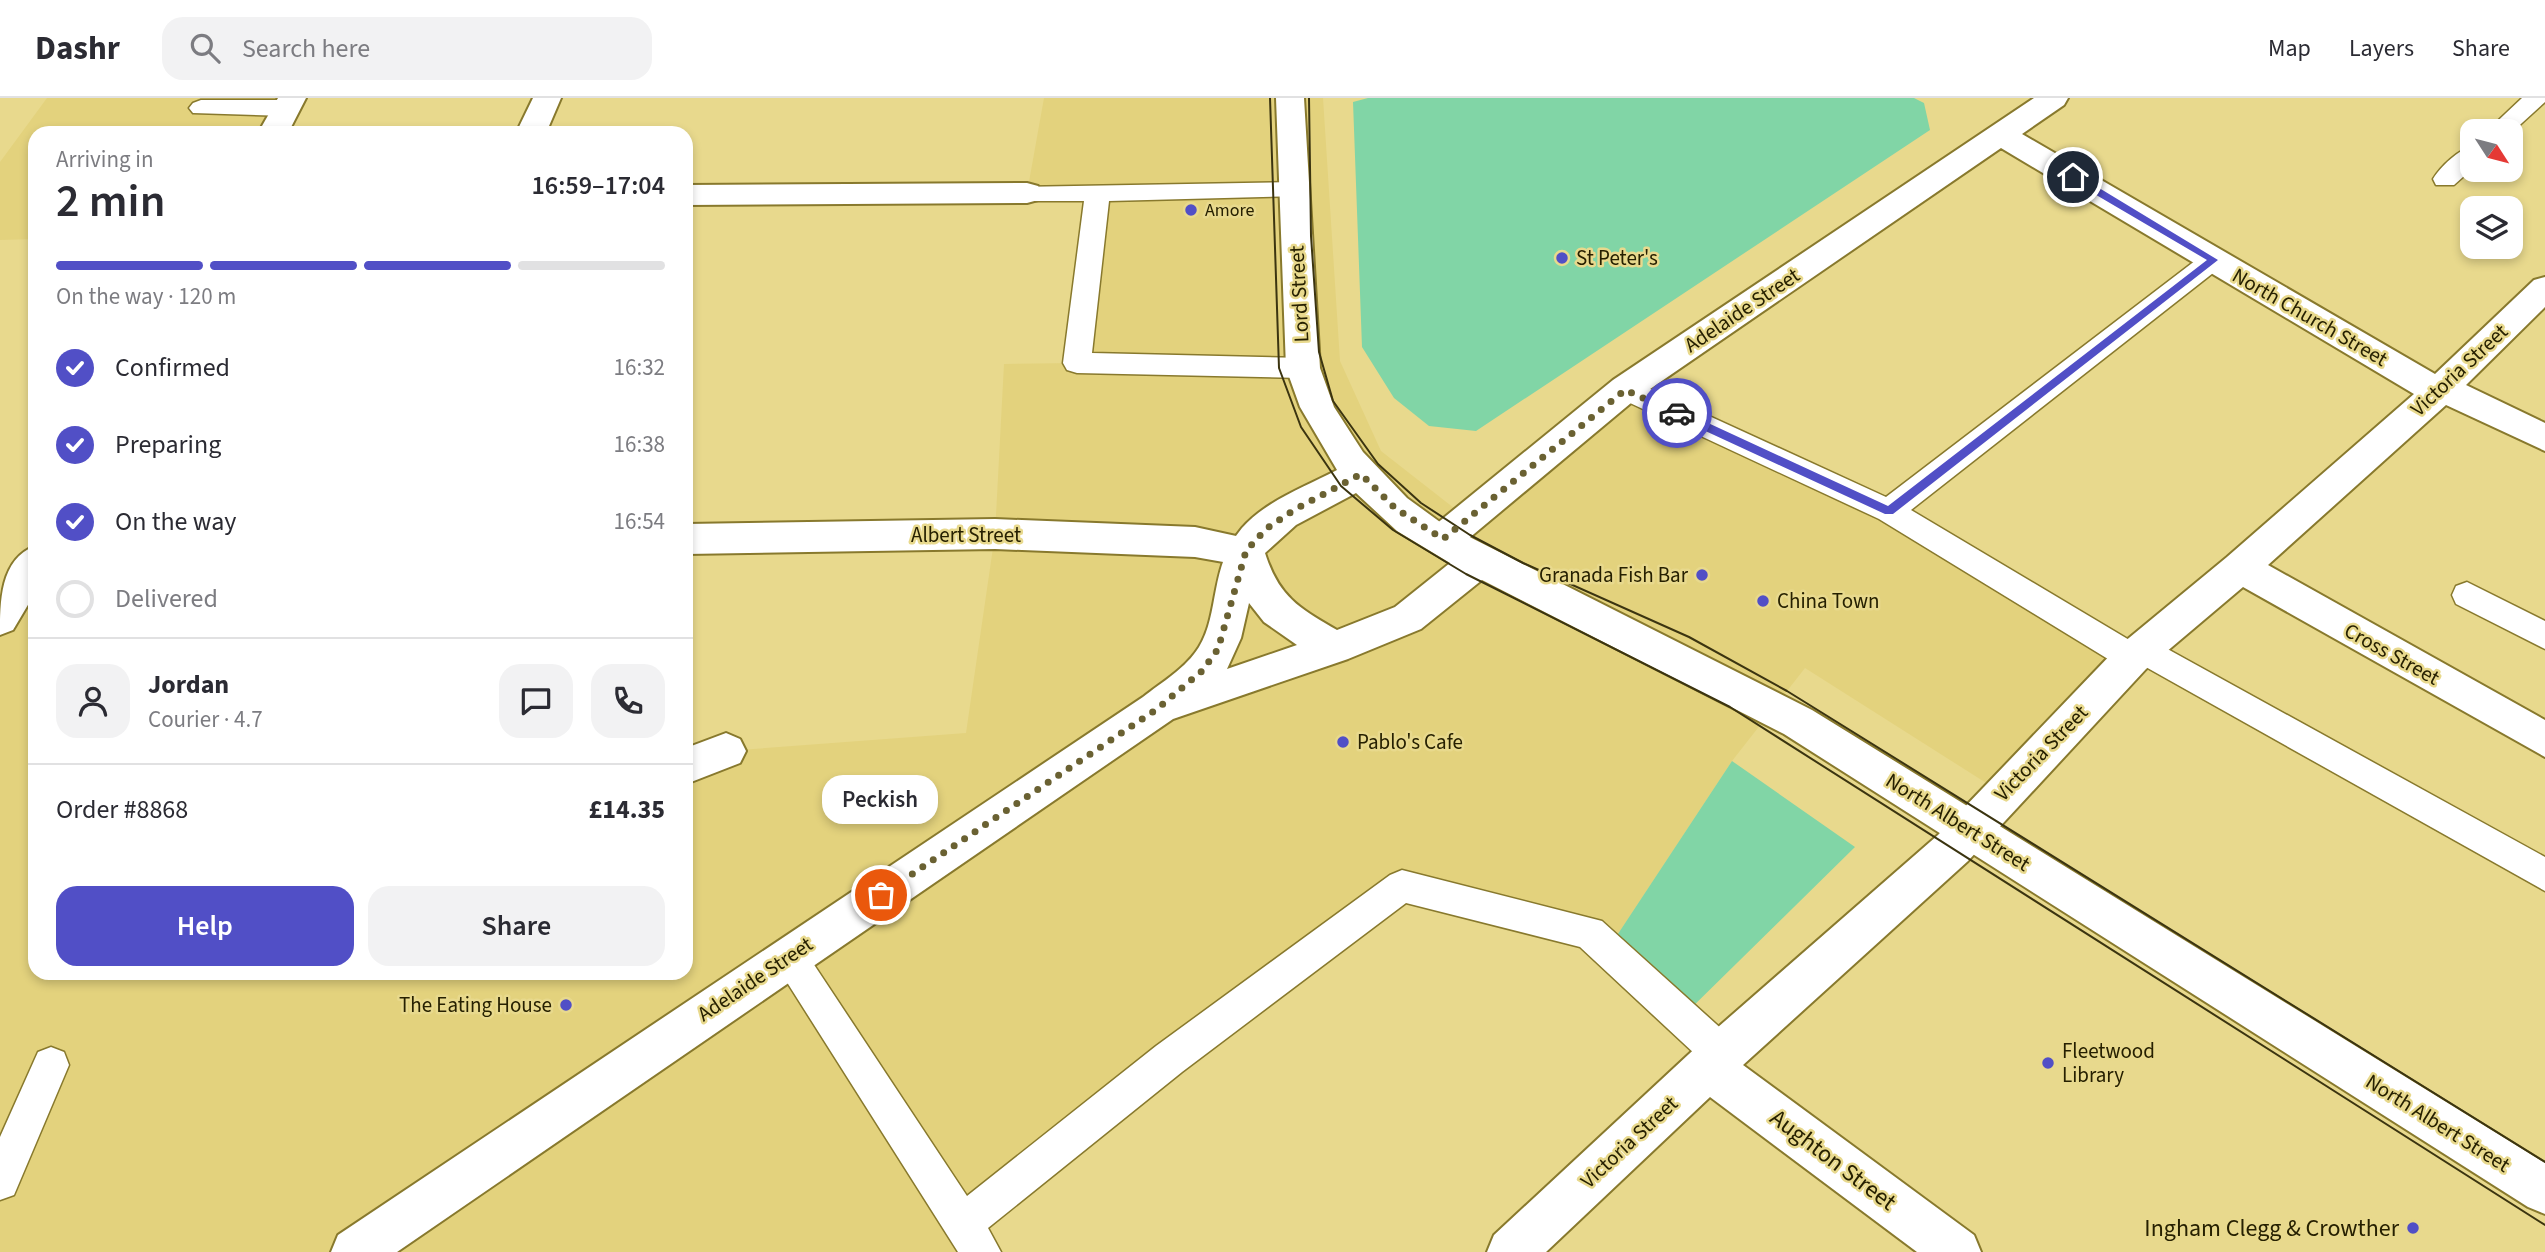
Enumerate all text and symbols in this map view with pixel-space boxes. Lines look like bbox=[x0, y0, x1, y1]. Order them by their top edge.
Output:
search box bbox=[162, 17, 652, 80]
text: Dashr bbox=[35, 25, 120, 72]
icon: search bbox=[186, 29, 224, 67]
text: Search here bbox=[242, 30, 370, 67]
text: Map bbox=[2268, 31, 2311, 66]
text: Layers bbox=[2349, 31, 2414, 66]
text: Share bbox=[2452, 31, 2510, 66]
north arrow bbox=[2460, 119, 2524, 182]
map controls bbox=[2460, 119, 2523, 259]
text: Arriving in bbox=[56, 143, 154, 176]
pin bbox=[2043, 147, 2103, 207]
icon: home bbox=[2054, 158, 2092, 196]
text: 16:59–17:04 bbox=[532, 167, 665, 204]
text: 2 min bbox=[56, 169, 165, 234]
button: layers bbox=[2460, 196, 2523, 259]
place label: Amore bbox=[1205, 198, 1255, 223]
marker: Amore bbox=[1183, 202, 1199, 218]
place label: St Peter's bbox=[1576, 243, 1658, 273]
street label: Lord Street bbox=[1281, 245, 1317, 343]
marker: St Peter's bbox=[1554, 250, 1570, 266]
street label: Adelaide Street bbox=[1678, 260, 1806, 360]
street label: North Church Street bbox=[2227, 260, 2393, 374]
text: On the way · 120 m bbox=[56, 280, 236, 313]
street label: Victoria Street bbox=[2404, 317, 2514, 423]
icon: check bbox=[56, 349, 94, 387]
text: Confirmed bbox=[115, 349, 230, 386]
text: 16:32 bbox=[614, 351, 665, 384]
courier bbox=[1642, 378, 1712, 448]
icon: car bbox=[1658, 394, 1696, 432]
icon: check bbox=[56, 426, 94, 464]
text: Preparing bbox=[115, 426, 221, 463]
text: 16:38 bbox=[614, 428, 665, 461]
icon: check bbox=[56, 503, 94, 541]
text: On the way bbox=[115, 503, 236, 540]
text: 16:54 bbox=[614, 505, 665, 538]
street label: Albert Street bbox=[911, 520, 1021, 550]
place label: Granada Fish Bar bbox=[1539, 560, 1689, 590]
marker: Granada Fish Bar bbox=[1694, 567, 1710, 583]
text: Delivered bbox=[115, 580, 218, 617]
place label: China Town bbox=[1777, 586, 1880, 616]
marker: China Town bbox=[1755, 593, 1771, 609]
street label: Cross Street bbox=[2339, 615, 2445, 693]
button: person bbox=[56, 664, 130, 738]
button: chat bbox=[499, 664, 573, 738]
button: phone bbox=[591, 664, 665, 738]
text: Jordan bbox=[148, 666, 229, 703]
street label: Victoria Street bbox=[1987, 698, 2095, 808]
text: Courier · 4.7 bbox=[148, 703, 263, 736]
place label: Pablo's Cafe bbox=[1357, 727, 1463, 757]
marker: Pablo's Cafe bbox=[1335, 734, 1351, 750]
street label: North Albert Street bbox=[1880, 766, 2036, 878]
callout: Peckish bbox=[823, 776, 939, 825]
text: Peckish bbox=[842, 783, 918, 816]
text: Order #8868 bbox=[56, 791, 188, 828]
text: £14.35 bbox=[589, 791, 665, 828]
pin bbox=[851, 865, 911, 925]
icon: bag bbox=[862, 876, 900, 914]
button: Help bbox=[56, 886, 354, 966]
button: Share bbox=[368, 886, 665, 966]
street label: Adelaide Street bbox=[691, 929, 819, 1029]
place label: The Eating House bbox=[399, 990, 552, 1020]
marker: The Eating House bbox=[558, 997, 574, 1013]
place label: Fleetwood Library bbox=[2062, 1036, 2155, 1090]
marker: Fleetwood Library bbox=[2040, 1055, 2056, 1071]
street label: North Albert Street bbox=[2360, 1067, 2516, 1179]
street label: Victoria Street bbox=[1574, 1089, 1684, 1195]
street label: Aughton Street bbox=[1763, 1101, 1903, 1219]
place label: Ingham Clegg & Crowther bbox=[2144, 1211, 2400, 1246]
marker: Ingham Clegg & Crowther bbox=[2405, 1220, 2421, 1236]

